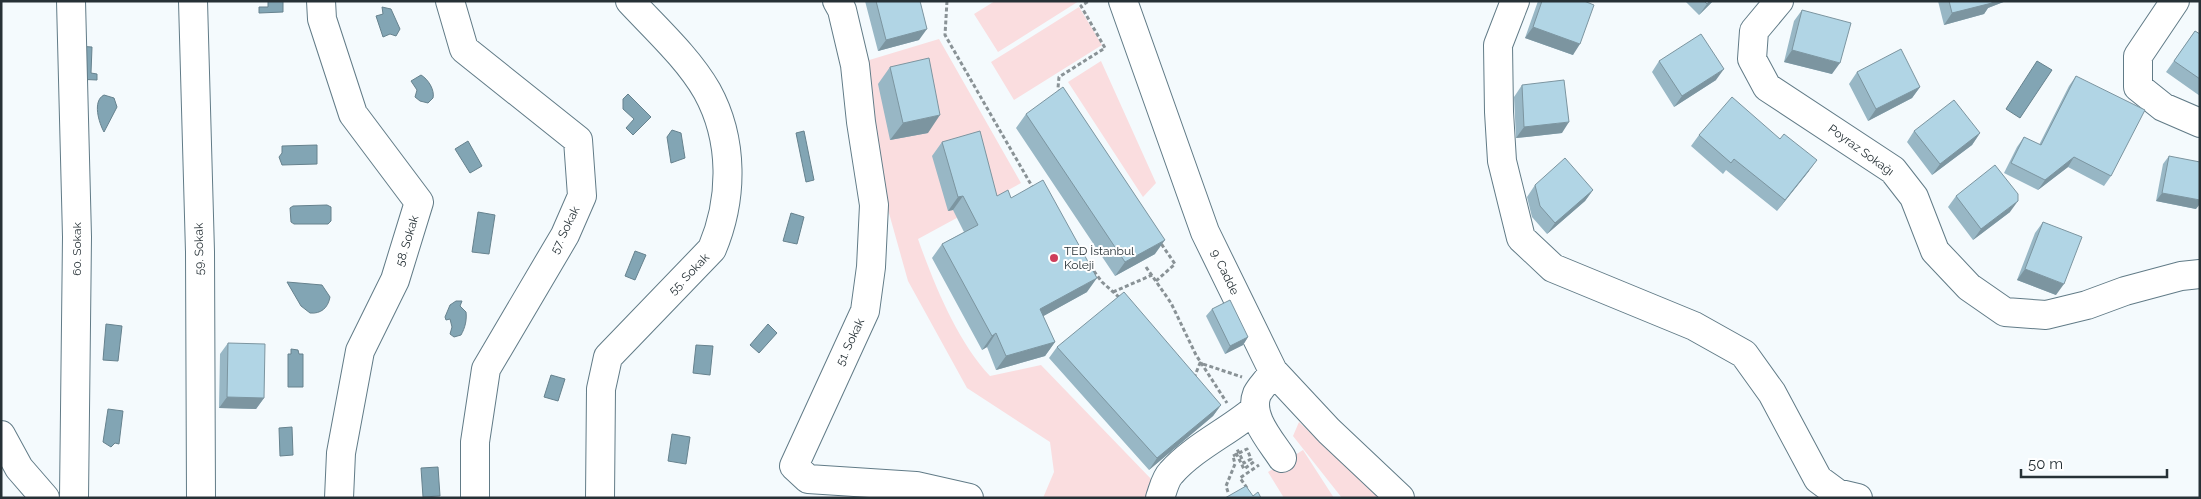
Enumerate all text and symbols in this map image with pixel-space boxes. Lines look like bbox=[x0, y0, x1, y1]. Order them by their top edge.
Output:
street label: Poyraz Sokağı bbox=[1825, 121, 1897, 179]
street label: 57. Sokak bbox=[548, 203, 583, 256]
street label: 58. Sokak bbox=[393, 213, 422, 268]
street label: 60. Sokak bbox=[70, 222, 84, 276]
street label: 59. Sokak bbox=[192, 222, 206, 275]
place label: TED İstanbul Koleji bbox=[1064, 244, 1135, 272]
street label: 9. Cadde bbox=[1208, 247, 1242, 297]
street label: 55. Sokak bbox=[666, 250, 713, 298]
marker: TED İstanbul Koleji bbox=[1048, 252, 1060, 264]
street label: 51. Sokak bbox=[833, 316, 867, 368]
scale bar bbox=[2021, 446, 2167, 478]
text: 50 m bbox=[2028, 455, 2063, 473]

